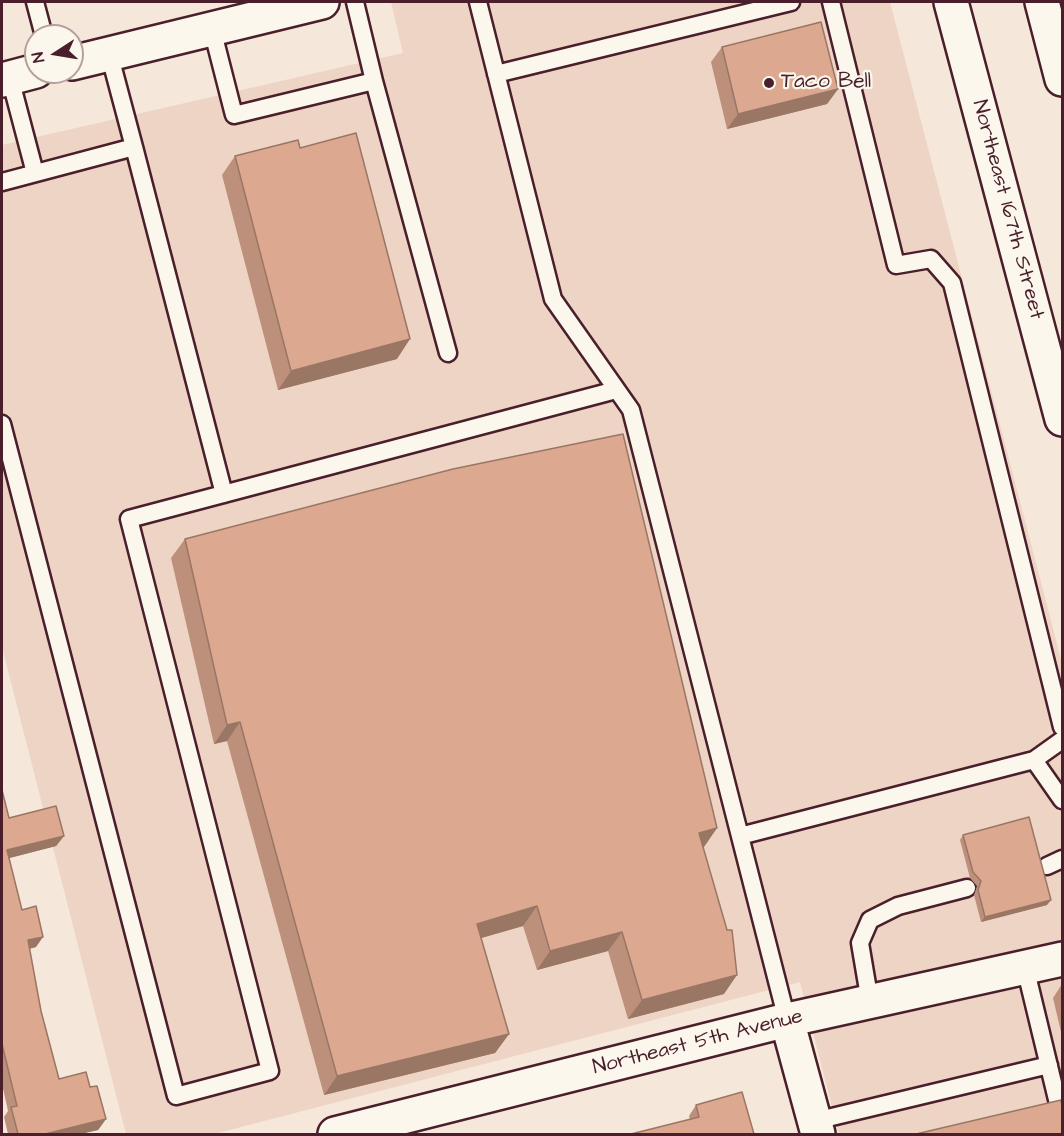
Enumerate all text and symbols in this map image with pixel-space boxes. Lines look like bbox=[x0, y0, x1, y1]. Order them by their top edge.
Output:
north arrow bbox=[24, 24, 84, 84]
text: N bbox=[27, 50, 50, 65]
place label: Taco Bell bbox=[781, 70, 871, 96]
marker: Taco Bell bbox=[762, 76, 776, 90]
street label: Northeast 167th Street bbox=[966, 98, 1048, 322]
street label: Northeast 5th Avenue bbox=[590, 1005, 806, 1081]

